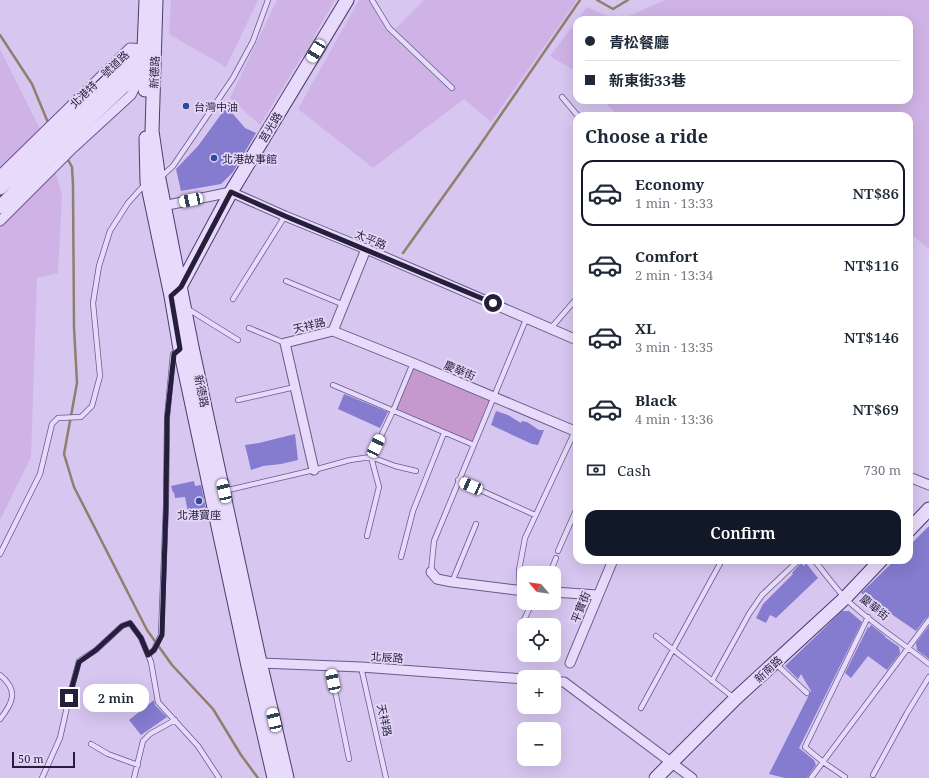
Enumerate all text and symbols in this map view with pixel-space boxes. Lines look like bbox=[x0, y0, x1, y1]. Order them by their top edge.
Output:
text: 青松餐廳 bbox=[609, 32, 669, 52]
car bbox=[305, 38, 327, 64]
street label: 北港特一號道路 bbox=[66, 47, 132, 111]
street label: 新德路 bbox=[146, 55, 162, 89]
text: 新東街33巷 bbox=[609, 70, 686, 90]
place label: 台灣中油 bbox=[194, 99, 238, 114]
marker: 台灣中油 bbox=[181, 101, 191, 111]
street label: 莒光路 bbox=[255, 109, 285, 145]
text: Choose a ride bbox=[585, 124, 708, 148]
place label: 北港故事館 bbox=[222, 151, 277, 166]
marker: 北港故事館 bbox=[209, 153, 219, 163]
text: Economy bbox=[635, 174, 704, 194]
icon: car bbox=[587, 175, 623, 211]
text: NT$86 bbox=[852, 183, 899, 203]
car bbox=[178, 192, 204, 208]
text: 1 min · 13:33 bbox=[635, 194, 713, 212]
street label: 太平路 bbox=[353, 226, 389, 252]
text: Comfort bbox=[635, 246, 698, 266]
icon: car bbox=[587, 247, 623, 283]
text: NT$116 bbox=[844, 255, 899, 275]
text: 2 min · 13:34 bbox=[635, 266, 713, 284]
route start bbox=[484, 294, 502, 312]
street label: 天祥路 bbox=[291, 314, 327, 336]
text: XL bbox=[635, 318, 656, 338]
icon: car bbox=[587, 319, 623, 355]
text: NT$146 bbox=[844, 327, 899, 347]
text: 3 min · 13:35 bbox=[635, 338, 713, 356]
street label: 慶華街 bbox=[442, 357, 478, 383]
street label: 新德路 bbox=[191, 373, 213, 409]
text: Black bbox=[635, 390, 677, 410]
icon: car bbox=[587, 391, 623, 427]
text: NT$69 bbox=[852, 399, 899, 419]
text: 4 min · 13:36 bbox=[635, 410, 713, 428]
car bbox=[365, 433, 387, 459]
icon: cash bbox=[585, 459, 607, 481]
text: Cash bbox=[617, 460, 651, 480]
text: 730 m bbox=[864, 461, 901, 479]
car bbox=[458, 476, 484, 496]
car bbox=[215, 478, 233, 504]
marker: 北港寶座 bbox=[194, 496, 204, 506]
place label: 北港寶座 bbox=[177, 507, 221, 522]
button: Confirm bbox=[585, 510, 901, 556]
north arrow bbox=[517, 566, 561, 610]
map controls bbox=[517, 566, 561, 766]
street label: 平實街 bbox=[567, 589, 593, 625]
street label: 慶華街 bbox=[857, 591, 893, 623]
button: locate bbox=[517, 618, 561, 662]
street label: 北辰路 bbox=[370, 648, 404, 666]
street label: 新南路 bbox=[751, 652, 785, 686]
car bbox=[325, 668, 341, 694]
button: + bbox=[517, 670, 561, 714]
callout: 2 min bbox=[83, 684, 149, 712]
route end bbox=[60, 689, 78, 707]
text: 2 min bbox=[98, 689, 134, 707]
street label: 天祥路 bbox=[374, 702, 396, 738]
car bbox=[265, 707, 283, 733]
button: − bbox=[517, 722, 561, 766]
scale bar bbox=[12, 750, 75, 769]
text: 50 m bbox=[18, 751, 44, 766]

